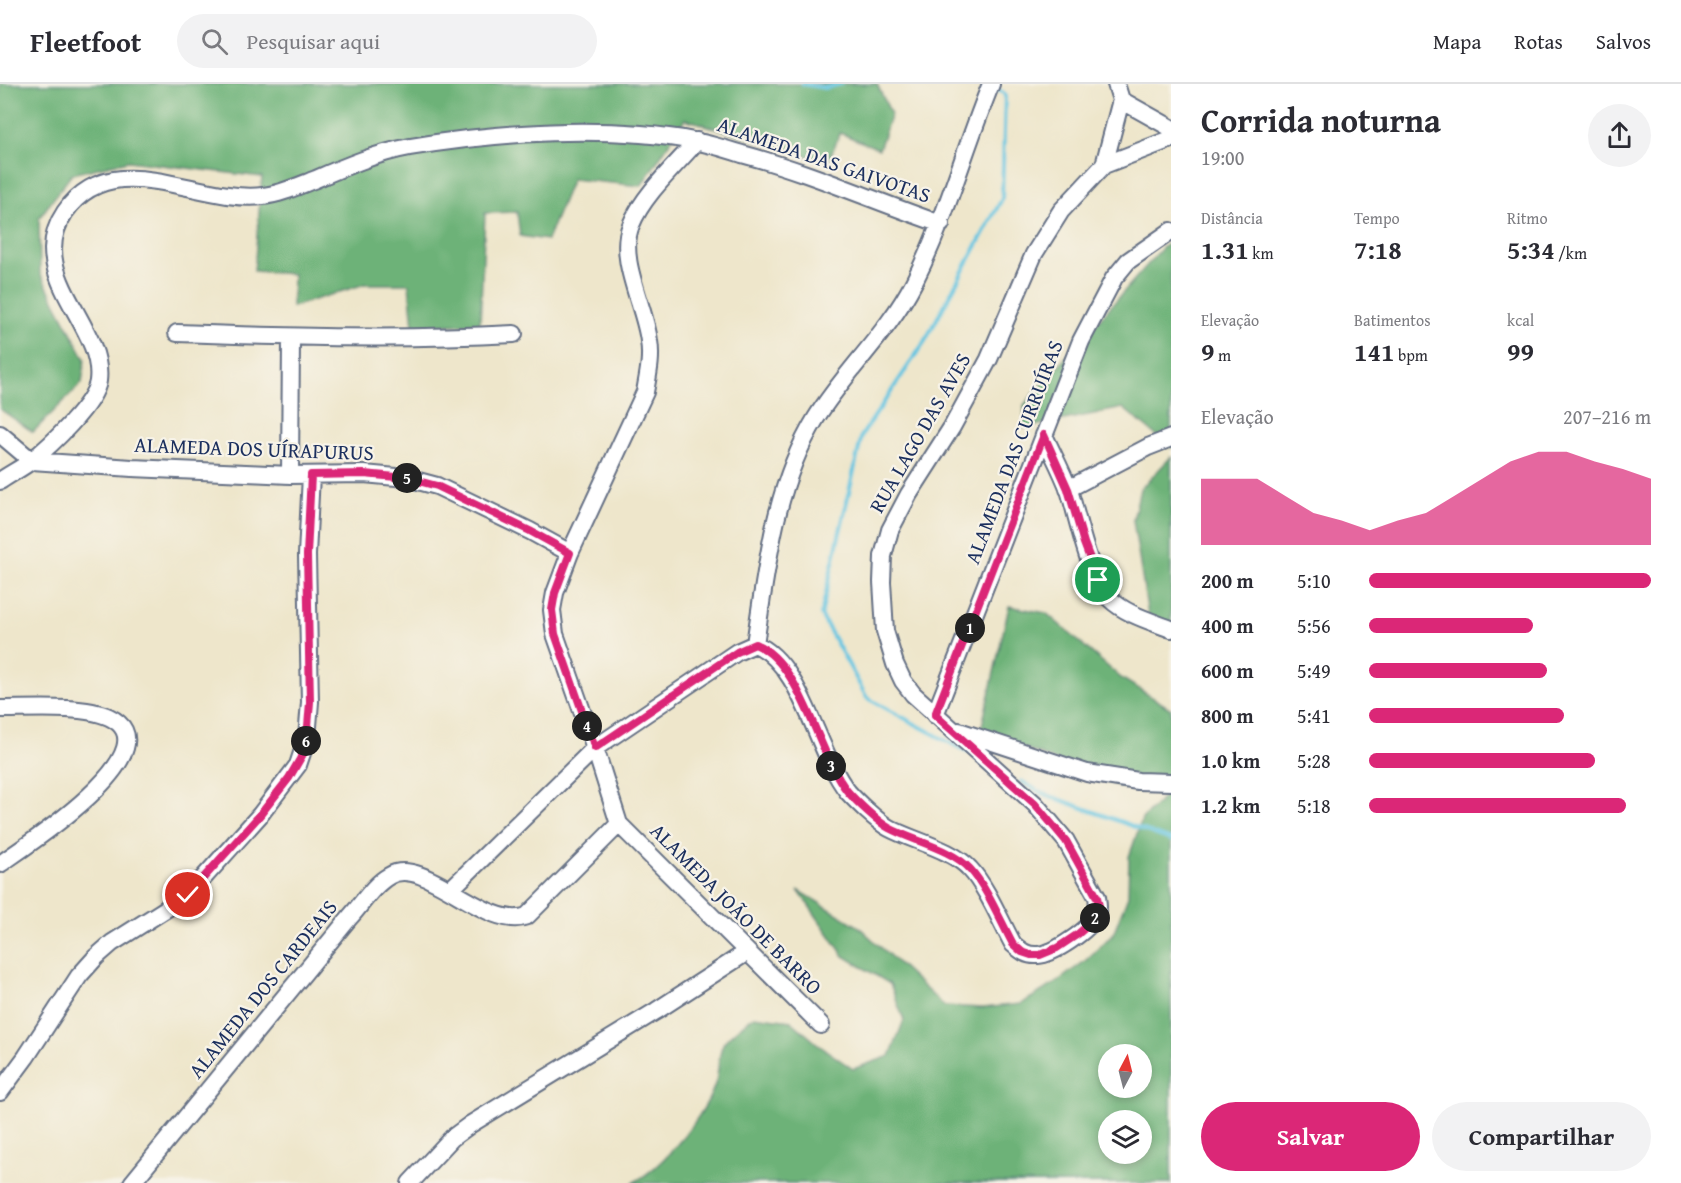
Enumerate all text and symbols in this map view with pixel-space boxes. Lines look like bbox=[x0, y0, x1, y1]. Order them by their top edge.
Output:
search box bbox=[177, 14, 597, 68]
text: Fleetfoot bbox=[30, 21, 141, 62]
icon: search bbox=[198, 25, 231, 58]
text: Pesquisar aqui bbox=[246, 25, 380, 57]
text: Mapa bbox=[1433, 26, 1481, 57]
text: Rotas bbox=[1514, 26, 1563, 57]
text: Salvos bbox=[1596, 26, 1651, 57]
text: Corrida noturna bbox=[1201, 96, 1441, 144]
button: share bbox=[1588, 104, 1651, 167]
street label: ALAMEDA DAS GAIVOTAS bbox=[713, 108, 935, 211]
text: 19:00 bbox=[1201, 143, 1244, 172]
text: Distância bbox=[1201, 206, 1263, 230]
text: Tempo bbox=[1354, 206, 1400, 230]
text: Ritmo bbox=[1507, 206, 1548, 230]
text: 1.31 bbox=[1201, 230, 1249, 269]
text: 7:18 bbox=[1354, 230, 1402, 269]
text: 5:34 bbox=[1507, 230, 1555, 269]
text: km bbox=[1249, 241, 1273, 265]
text: /km bbox=[1555, 241, 1587, 265]
text: Elevação bbox=[1201, 308, 1259, 332]
text: Batimentos bbox=[1354, 308, 1431, 332]
text: kcal bbox=[1507, 308, 1534, 332]
text: 9 bbox=[1201, 332, 1214, 371]
text: 141 bbox=[1354, 332, 1394, 371]
text: 99 bbox=[1507, 332, 1534, 371]
street label: ALAMEDA DAS CURRUÍRAS bbox=[956, 335, 1071, 568]
text: m bbox=[1214, 343, 1231, 367]
text: bpm bbox=[1394, 343, 1428, 367]
street label: RUA LAGO DAS AVES bbox=[861, 347, 978, 519]
text: Elevação bbox=[1201, 402, 1274, 431]
text: 207–216 m bbox=[1563, 402, 1651, 431]
street label: ALAMEDA DOS UÍRAPURUS bbox=[134, 429, 374, 468]
pin: 5 bbox=[392, 463, 422, 493]
text: 5 bbox=[403, 466, 411, 490]
pin bbox=[1072, 554, 1123, 605]
icon: arrive bbox=[1081, 563, 1114, 596]
text: 200 m bbox=[1201, 566, 1254, 595]
text: 5:10 bbox=[1297, 566, 1331, 595]
text: 400 m bbox=[1201, 611, 1254, 640]
text: 5:56 bbox=[1297, 611, 1331, 640]
pin: 1 bbox=[955, 613, 985, 643]
text: 1 bbox=[966, 616, 974, 640]
text: 600 m bbox=[1201, 656, 1254, 685]
text: 5:49 bbox=[1297, 656, 1331, 685]
text: 800 m bbox=[1201, 701, 1254, 730]
text: 5:41 bbox=[1297, 701, 1331, 730]
pin: 4 bbox=[572, 711, 602, 741]
text: 4 bbox=[583, 714, 591, 738]
pin: 6 bbox=[291, 726, 321, 756]
text: 6 bbox=[302, 729, 310, 753]
text: 1.0 km bbox=[1201, 746, 1260, 775]
text: 5:28 bbox=[1297, 746, 1331, 775]
pin: 3 bbox=[816, 751, 846, 781]
text: 3 bbox=[827, 754, 835, 778]
text: 1.2 km bbox=[1201, 791, 1260, 820]
text: 5:18 bbox=[1297, 791, 1331, 820]
street label: ALAMEDA JOÃO DE BARRO bbox=[643, 816, 829, 1002]
pin bbox=[162, 869, 213, 920]
icon: check bbox=[171, 878, 204, 911]
street label: ALAMEDA DOS CARDEAIS bbox=[181, 893, 344, 1085]
pin: 2 bbox=[1080, 903, 1110, 933]
text: 2 bbox=[1091, 906, 1099, 930]
north arrow bbox=[1098, 1044, 1152, 1098]
map controls bbox=[1098, 1044, 1152, 1164]
button: Salvar bbox=[1201, 1102, 1420, 1171]
button: Compartilhar bbox=[1432, 1102, 1651, 1171]
button: layers bbox=[1098, 1110, 1152, 1164]

